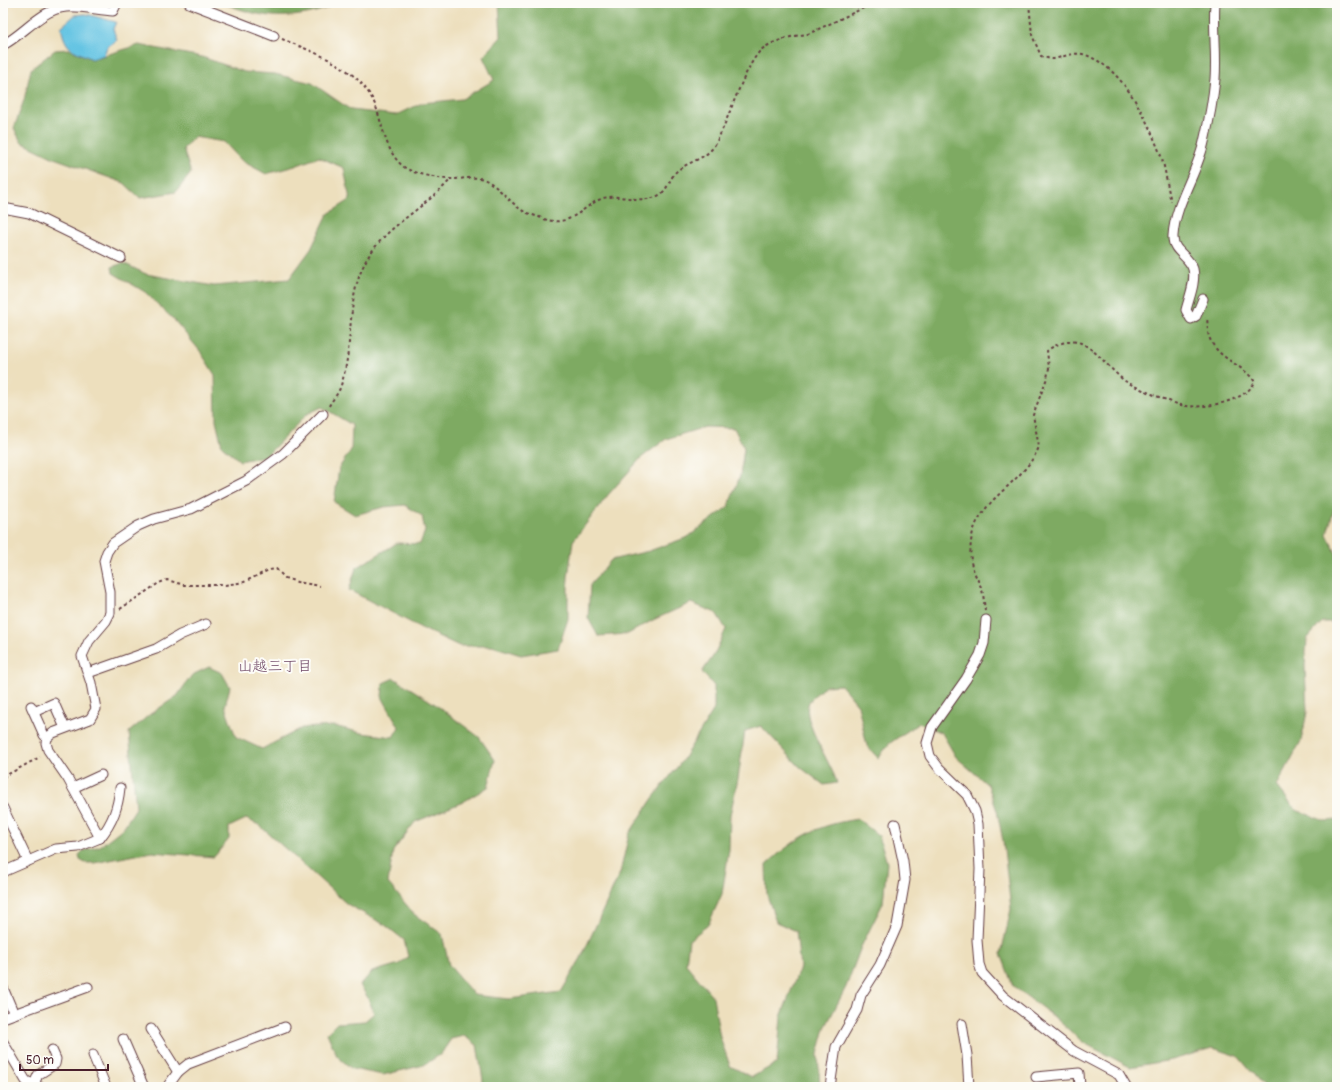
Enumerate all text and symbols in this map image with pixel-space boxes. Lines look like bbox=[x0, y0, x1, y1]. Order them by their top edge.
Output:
district label: 山越三丁目 bbox=[237, 657, 313, 676]
scale bar bbox=[20, 1046, 108, 1072]
text: 50 m bbox=[26, 1053, 54, 1068]

